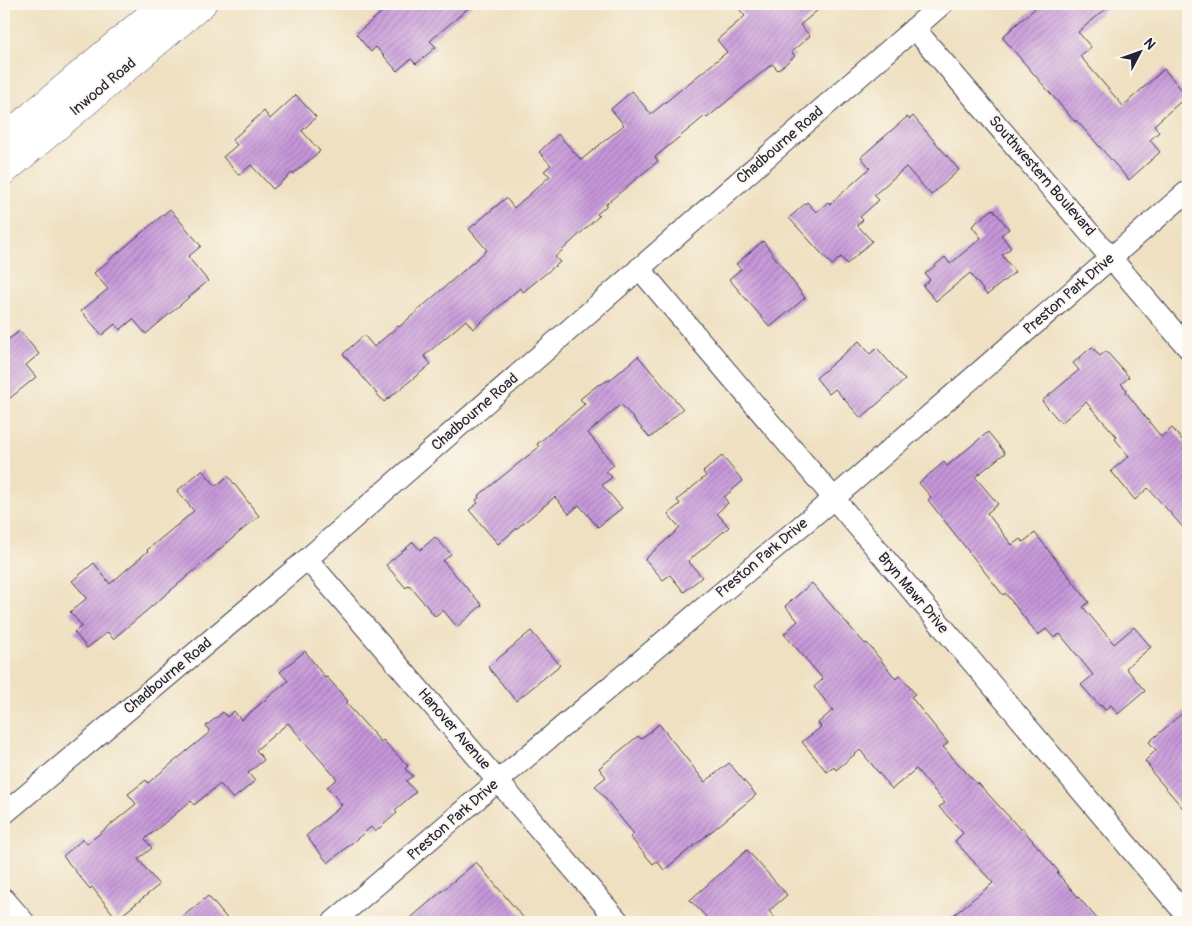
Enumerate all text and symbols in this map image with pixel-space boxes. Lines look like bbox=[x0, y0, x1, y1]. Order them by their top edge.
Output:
north arrow bbox=[1114, 28, 1164, 78]
text: N bbox=[1140, 35, 1159, 53]
street label: Inwood Road bbox=[66, 54, 140, 120]
street label: Chadbourne Road bbox=[733, 102, 827, 188]
street label: Southwestern Boulevard bbox=[985, 112, 1099, 240]
street label: Preston Park Drive bbox=[1020, 249, 1119, 339]
street label: Chadbourne Road bbox=[428, 369, 522, 455]
street label: Preston Park Drive bbox=[712, 514, 812, 602]
street label: Bryn Mawr Drive bbox=[873, 548, 953, 638]
street label: Chadbourne Road bbox=[120, 634, 216, 718]
street label: Hanover Avenue bbox=[413, 684, 495, 774]
street label: Preston Park Drive bbox=[404, 775, 503, 865]

